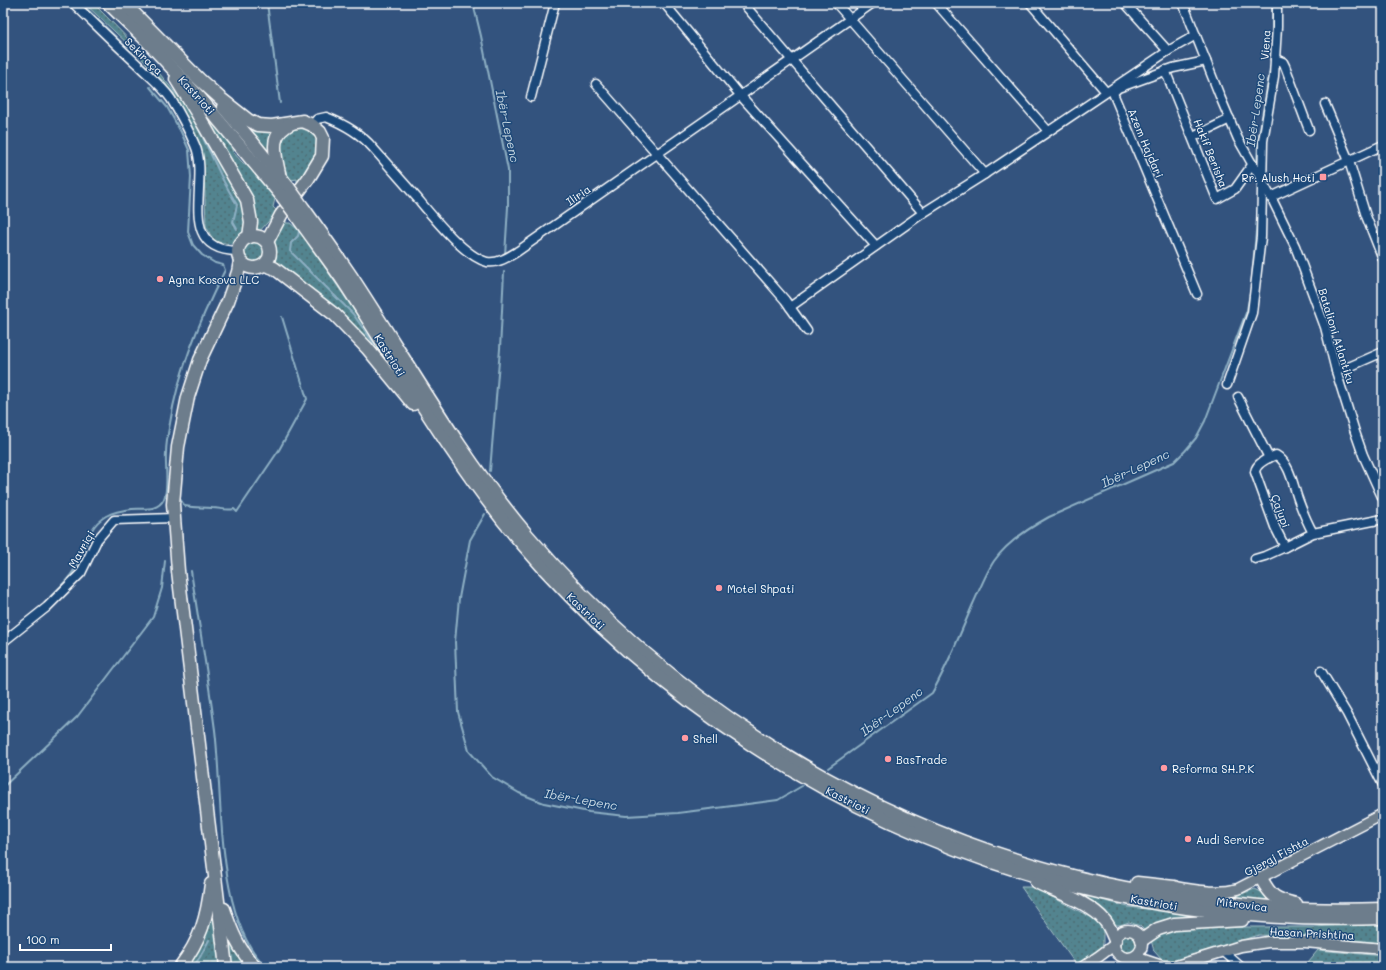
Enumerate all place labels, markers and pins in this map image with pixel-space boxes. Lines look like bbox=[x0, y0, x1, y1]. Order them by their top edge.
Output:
place label: Rr. Alush Hoti bbox=[1242, 170, 1315, 185]
marker: Rr. Alush Hoti bbox=[1318, 172, 1328, 182]
place label: Agna Kosova LLC bbox=[168, 272, 259, 287]
marker: Agna Kosova LLC bbox=[155, 274, 165, 284]
place label: Motel Shpati bbox=[727, 581, 794, 596]
marker: Motel Shpati bbox=[714, 583, 724, 593]
place label: Shell bbox=[693, 731, 718, 746]
marker: Shell bbox=[680, 733, 690, 743]
place label: BasTrade bbox=[896, 752, 948, 767]
marker: BasTrade bbox=[883, 754, 893, 764]
place label: Reforma SH.P.K bbox=[1172, 761, 1254, 776]
marker: Reforma SH.P.K bbox=[1159, 763, 1169, 773]
place label: Audi Service bbox=[1196, 832, 1265, 847]
marker: Audi Service bbox=[1183, 834, 1193, 844]

